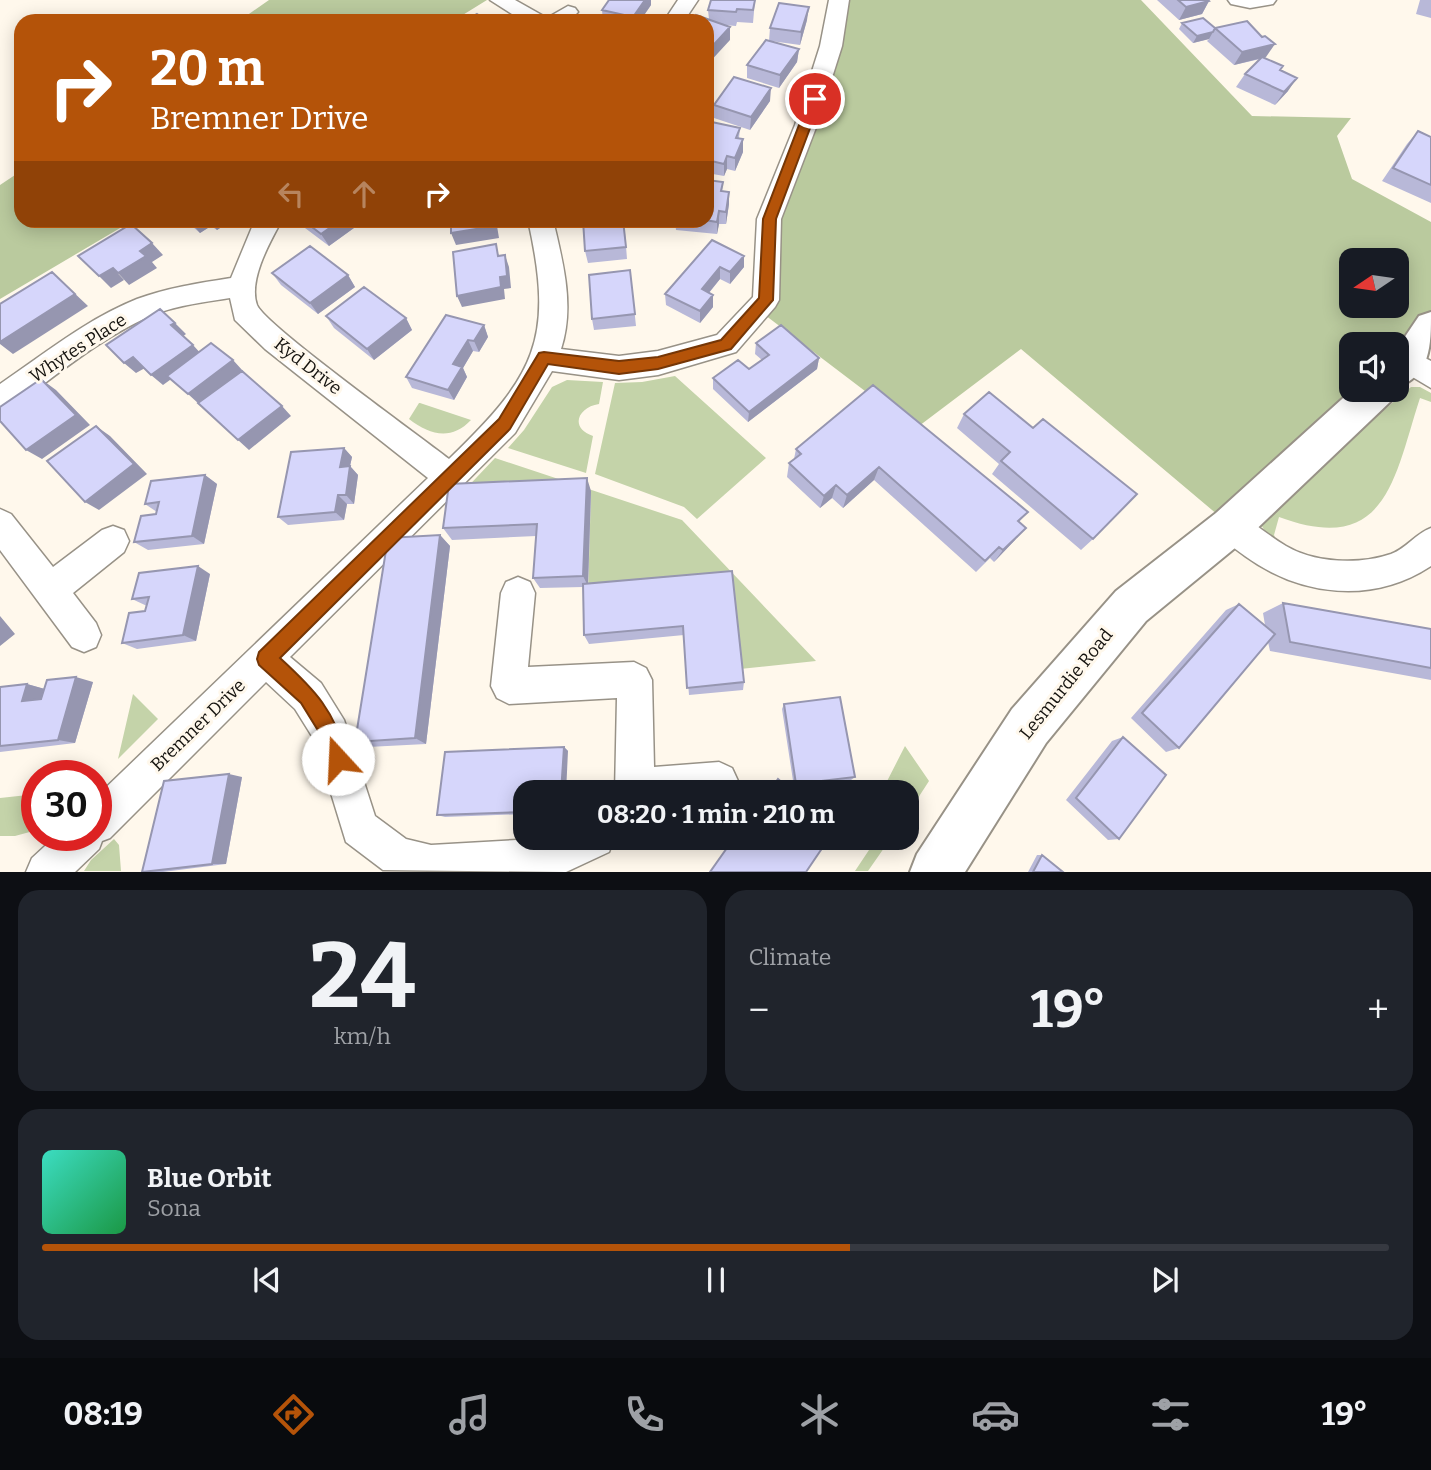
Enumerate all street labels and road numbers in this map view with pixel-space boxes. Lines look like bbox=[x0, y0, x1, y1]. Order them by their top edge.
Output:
street label: Whytes Place bbox=[25, 309, 131, 387]
street label: Kyd Drive bbox=[270, 333, 346, 399]
street label: Lesmurdie Road bbox=[1015, 624, 1117, 744]
street label: Bremner Drive bbox=[146, 674, 250, 776]

